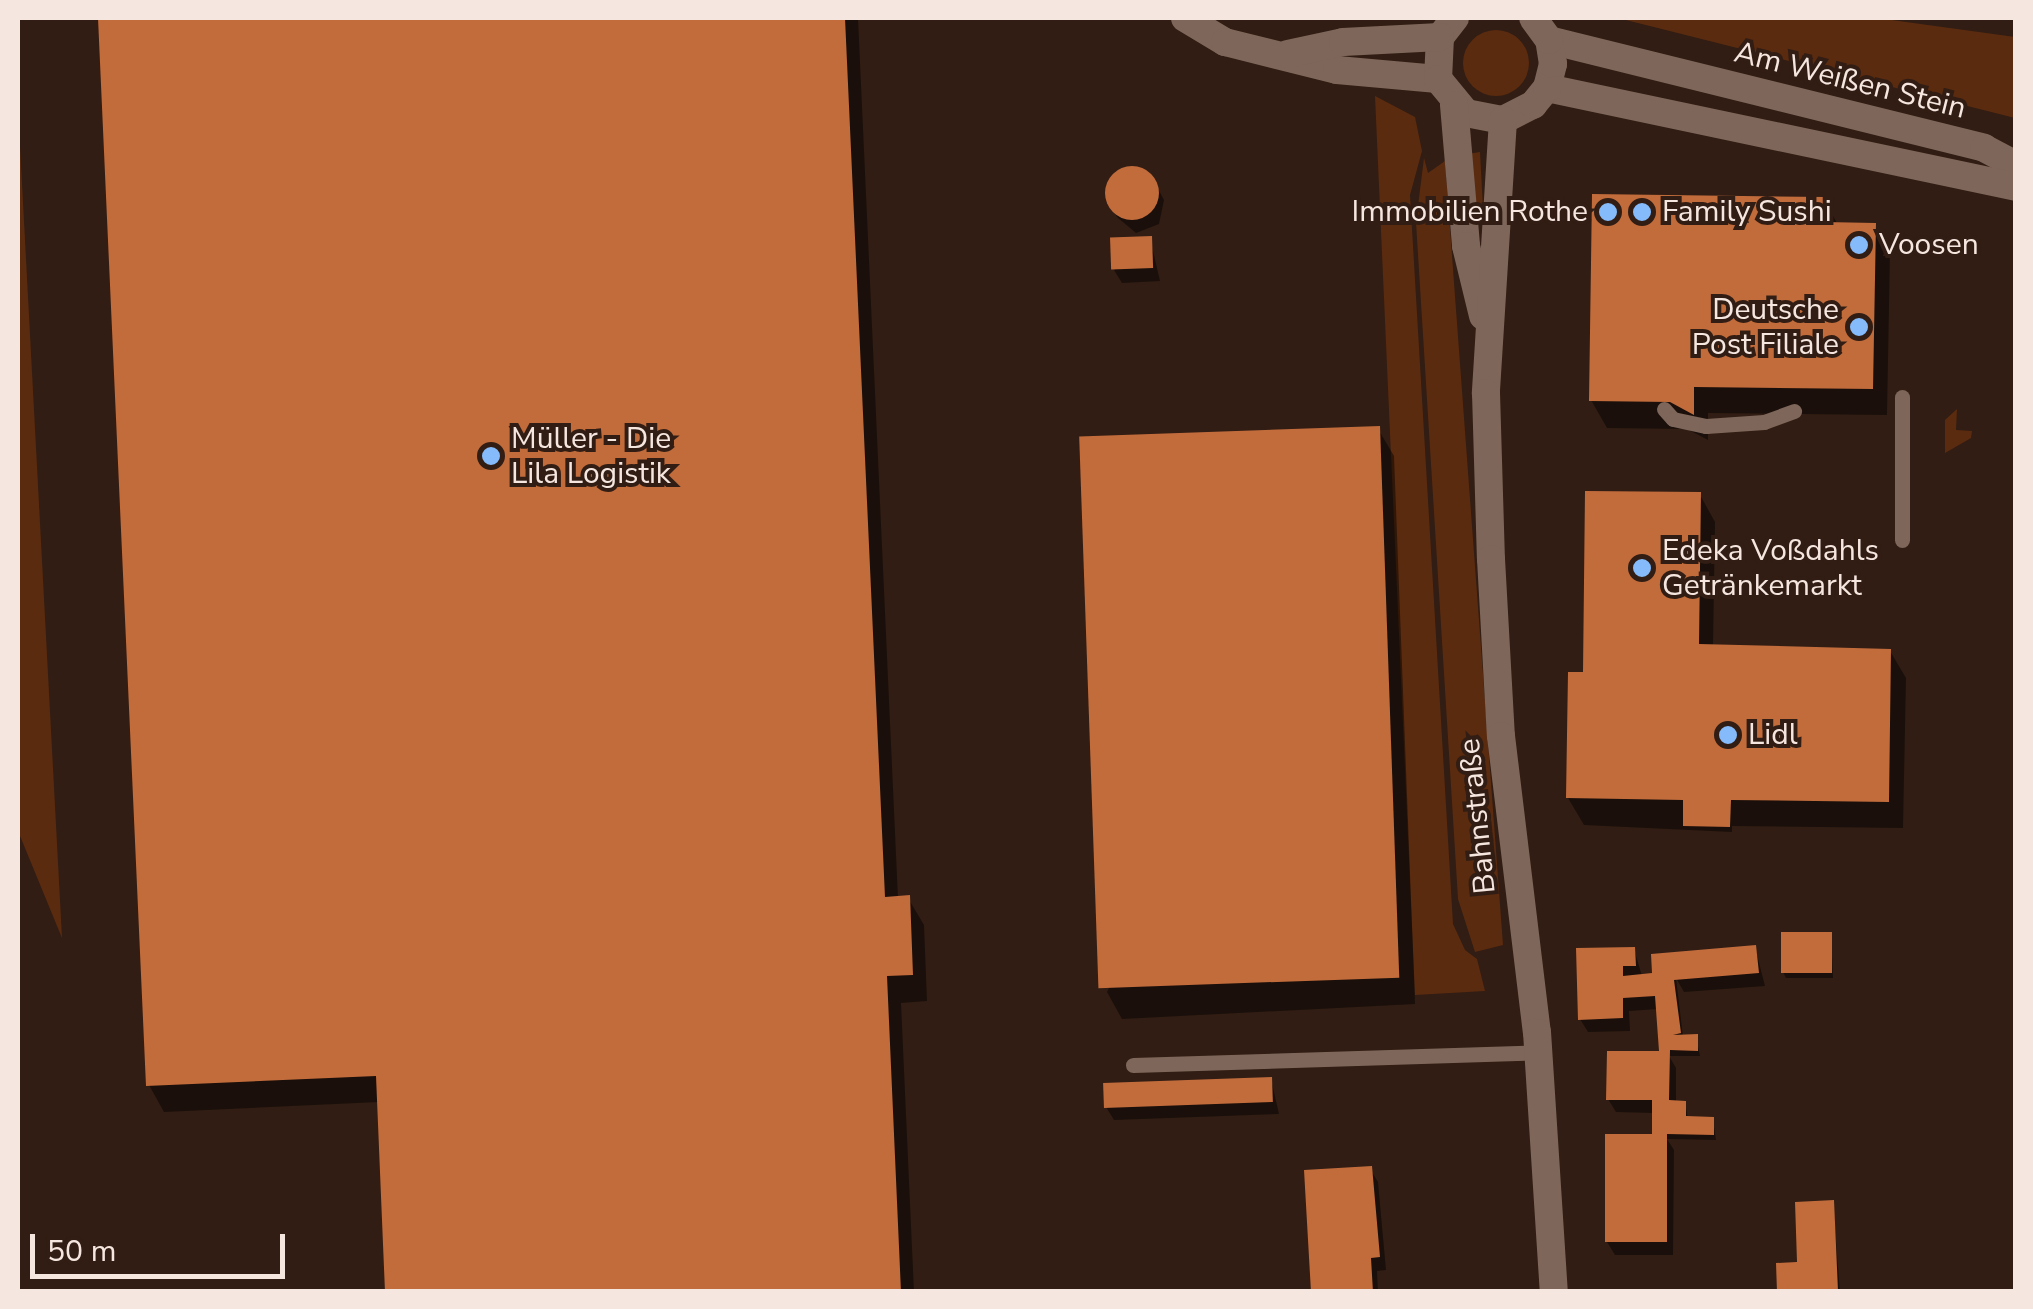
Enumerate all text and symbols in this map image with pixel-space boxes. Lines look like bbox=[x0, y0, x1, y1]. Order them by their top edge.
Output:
street label: Am Weißen Stein bbox=[1731, 35, 1969, 127]
place label: Immobilien Rothe bbox=[1352, 194, 1588, 230]
place label: Family Sushi bbox=[1662, 194, 1832, 230]
marker: Immobilien Rothe bbox=[1597, 201, 1619, 223]
marker: Family Sushi bbox=[1631, 201, 1653, 223]
place label: Voosen bbox=[1879, 227, 1979, 263]
marker: Voosen bbox=[1848, 234, 1870, 256]
place label: Deutsche Post Filiale bbox=[1692, 292, 1839, 362]
marker: Deutsche Post Filiale bbox=[1848, 316, 1870, 338]
place label: Müller - Die Lila Logistik bbox=[511, 421, 671, 492]
marker: Müller - Die Lila Logistik bbox=[480, 445, 502, 467]
place label: Edeka Voßdahls Getränkemarkt bbox=[1662, 533, 1879, 604]
marker: Edeka Voßdahls Getränkemarkt bbox=[1631, 557, 1653, 579]
place label: Lidl bbox=[1748, 717, 1798, 753]
marker: Lidl bbox=[1717, 724, 1739, 746]
street label: Bahnstraße bbox=[1452, 737, 1504, 895]
scale bar bbox=[35, 1214, 290, 1276]
text: 50 m bbox=[47, 1231, 116, 1272]

